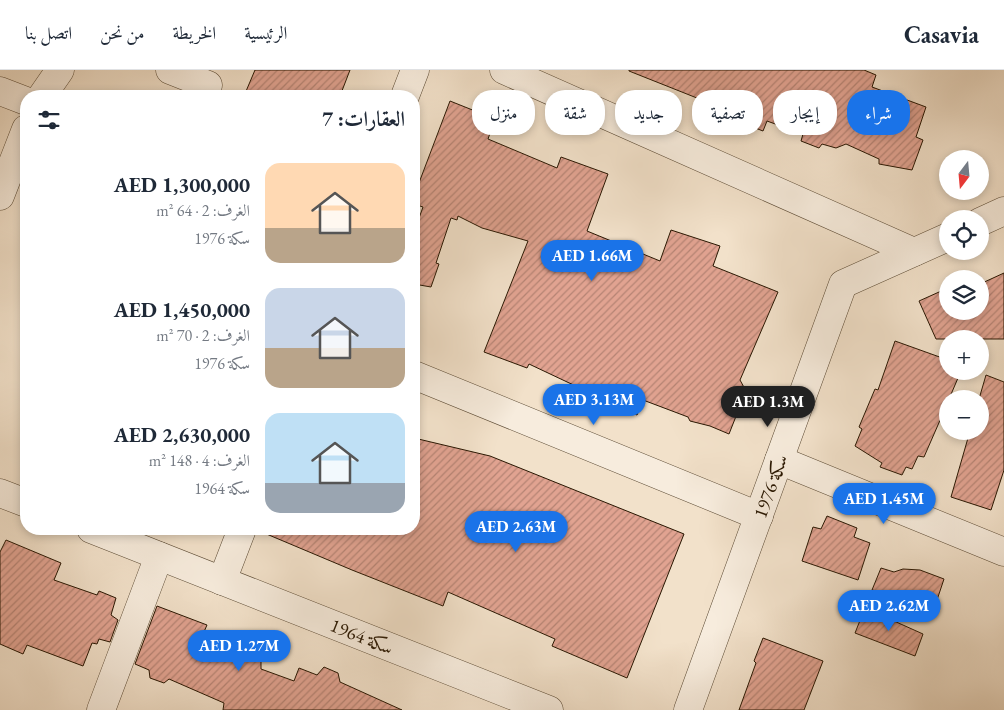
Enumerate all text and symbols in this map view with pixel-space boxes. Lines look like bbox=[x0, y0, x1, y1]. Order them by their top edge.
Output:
text: Casavia bbox=[904, 19, 979, 50]
text: اتصل بنا bbox=[25, 21, 72, 44]
text: من نحن bbox=[100, 21, 144, 44]
text: الخريطة bbox=[172, 21, 216, 44]
text: الرئيسية bbox=[244, 21, 287, 44]
chip: منزل bbox=[472, 90, 535, 135]
chip: شقة bbox=[545, 90, 605, 135]
chip: جديد bbox=[615, 90, 682, 135]
chip: تصفية bbox=[692, 90, 763, 135]
chip: إيجار bbox=[773, 90, 837, 135]
chip: شراء bbox=[847, 90, 910, 135]
text: العقارات: 7 bbox=[322, 105, 405, 132]
icon: filters bbox=[35, 106, 63, 134]
north arrow bbox=[939, 150, 989, 200]
map controls bbox=[939, 150, 989, 440]
text: AED 1,300,000 bbox=[114, 171, 250, 198]
icon: home bbox=[305, 183, 365, 243]
text: الغرف: 2 · 64 m² bbox=[156, 200, 250, 221]
button: locate bbox=[939, 210, 989, 260]
text: سكة 1976 bbox=[194, 228, 250, 249]
pin: AED 1.66M bbox=[535, 240, 649, 282]
text: AED 1.66M bbox=[552, 245, 632, 266]
button: layers bbox=[939, 270, 989, 320]
text: AED 1,450,000 bbox=[114, 296, 250, 323]
icon: home bbox=[305, 308, 365, 368]
text: الغرف: 2 · 70 m² bbox=[156, 325, 250, 346]
button: + bbox=[939, 330, 989, 380]
text: سكة 1976 bbox=[194, 353, 250, 374]
pin: AED 3.13M bbox=[537, 384, 651, 426]
pin: AED 1.3M bbox=[716, 386, 820, 428]
text: AED 3.13M bbox=[554, 389, 634, 410]
button: − bbox=[939, 390, 989, 440]
text: AED 1.3M bbox=[732, 391, 804, 412]
text: AED 2,630,000 bbox=[114, 421, 250, 448]
icon: home bbox=[305, 433, 365, 493]
text: الغرف: 4 · 148 m² bbox=[149, 450, 250, 471]
street label: سكة 1976 bbox=[747, 451, 794, 522]
text: سكة 1964 bbox=[194, 478, 250, 499]
pin: AED 1.45M bbox=[827, 482, 941, 525]
text: AED 1.45M bbox=[844, 488, 924, 509]
pin: AED 2.63M bbox=[459, 510, 573, 553]
text: AED 2.63M bbox=[476, 516, 556, 537]
pin: AED 2.62M bbox=[832, 590, 946, 632]
text: AED 2.62M bbox=[849, 595, 929, 616]
street label: سكة 1964 bbox=[326, 612, 397, 660]
pin: AED 1.27M bbox=[182, 630, 296, 672]
text: AED 1.27M bbox=[199, 635, 279, 656]

